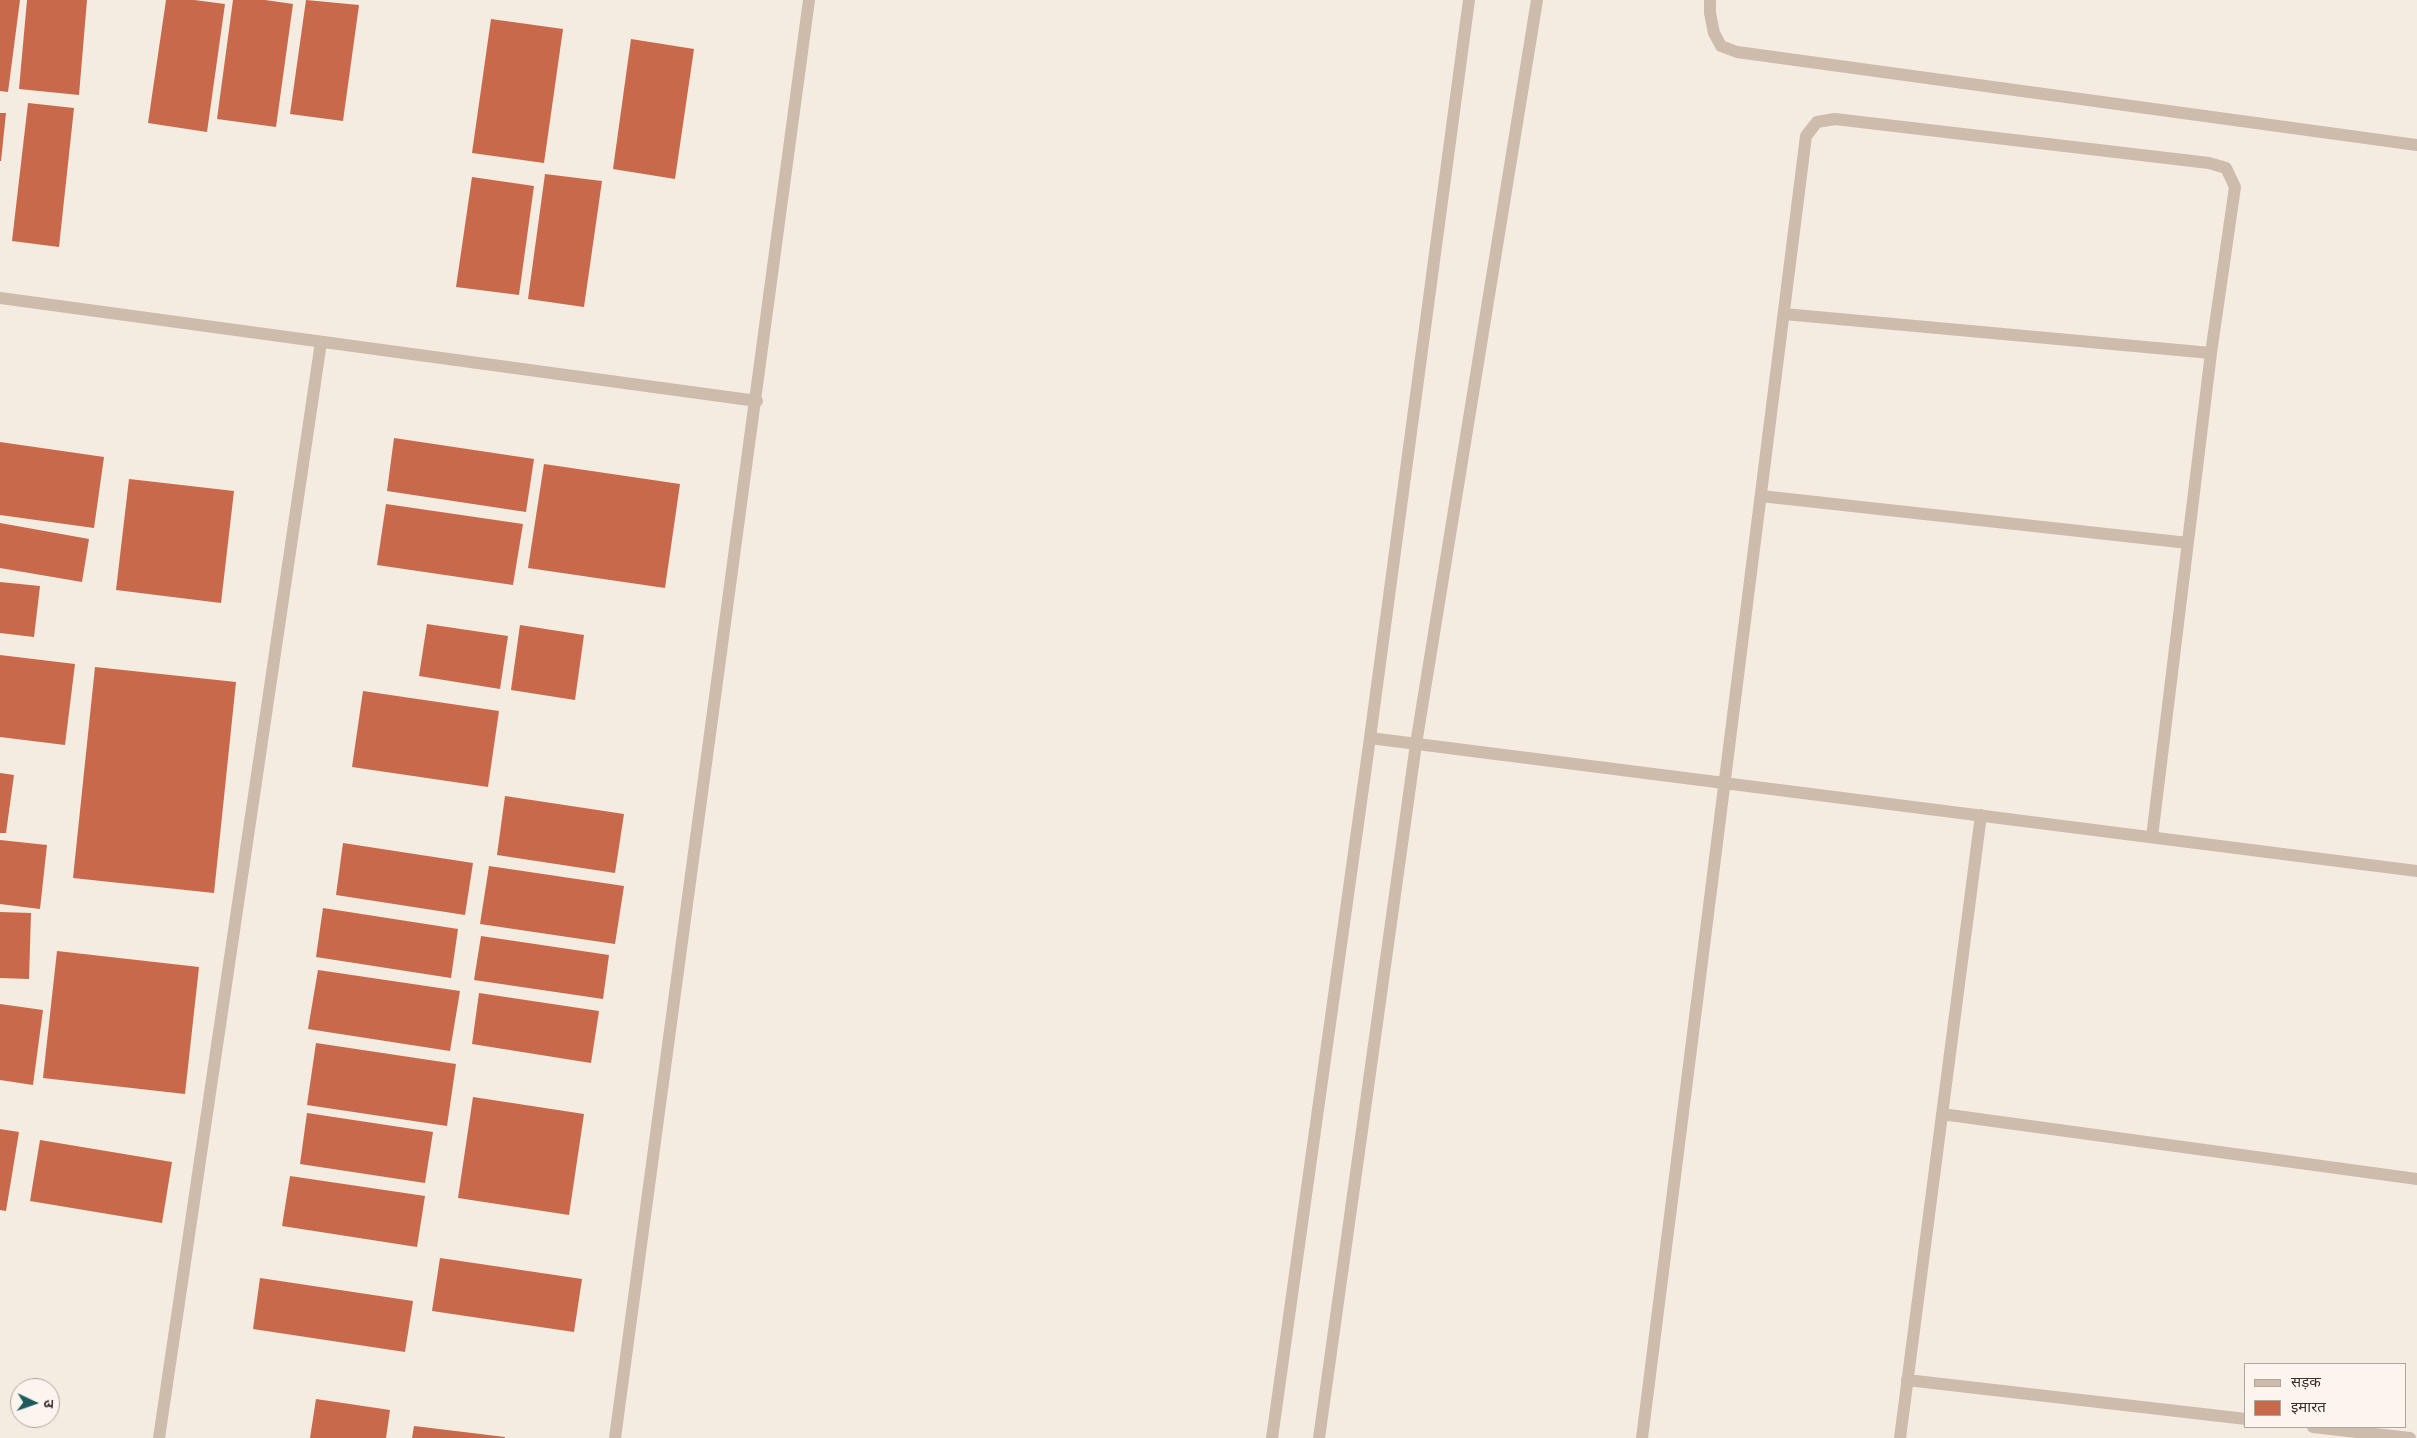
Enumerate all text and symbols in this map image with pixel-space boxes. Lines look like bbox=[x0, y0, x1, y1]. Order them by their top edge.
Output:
legend bbox=[2244, 1363, 2407, 1428]
text: सड़क bbox=[2291, 1372, 2321, 1390]
north arrow bbox=[10, 1378, 60, 1428]
text: इमारत bbox=[2291, 1397, 2326, 1415]
text: उ bbox=[41, 1399, 58, 1408]

